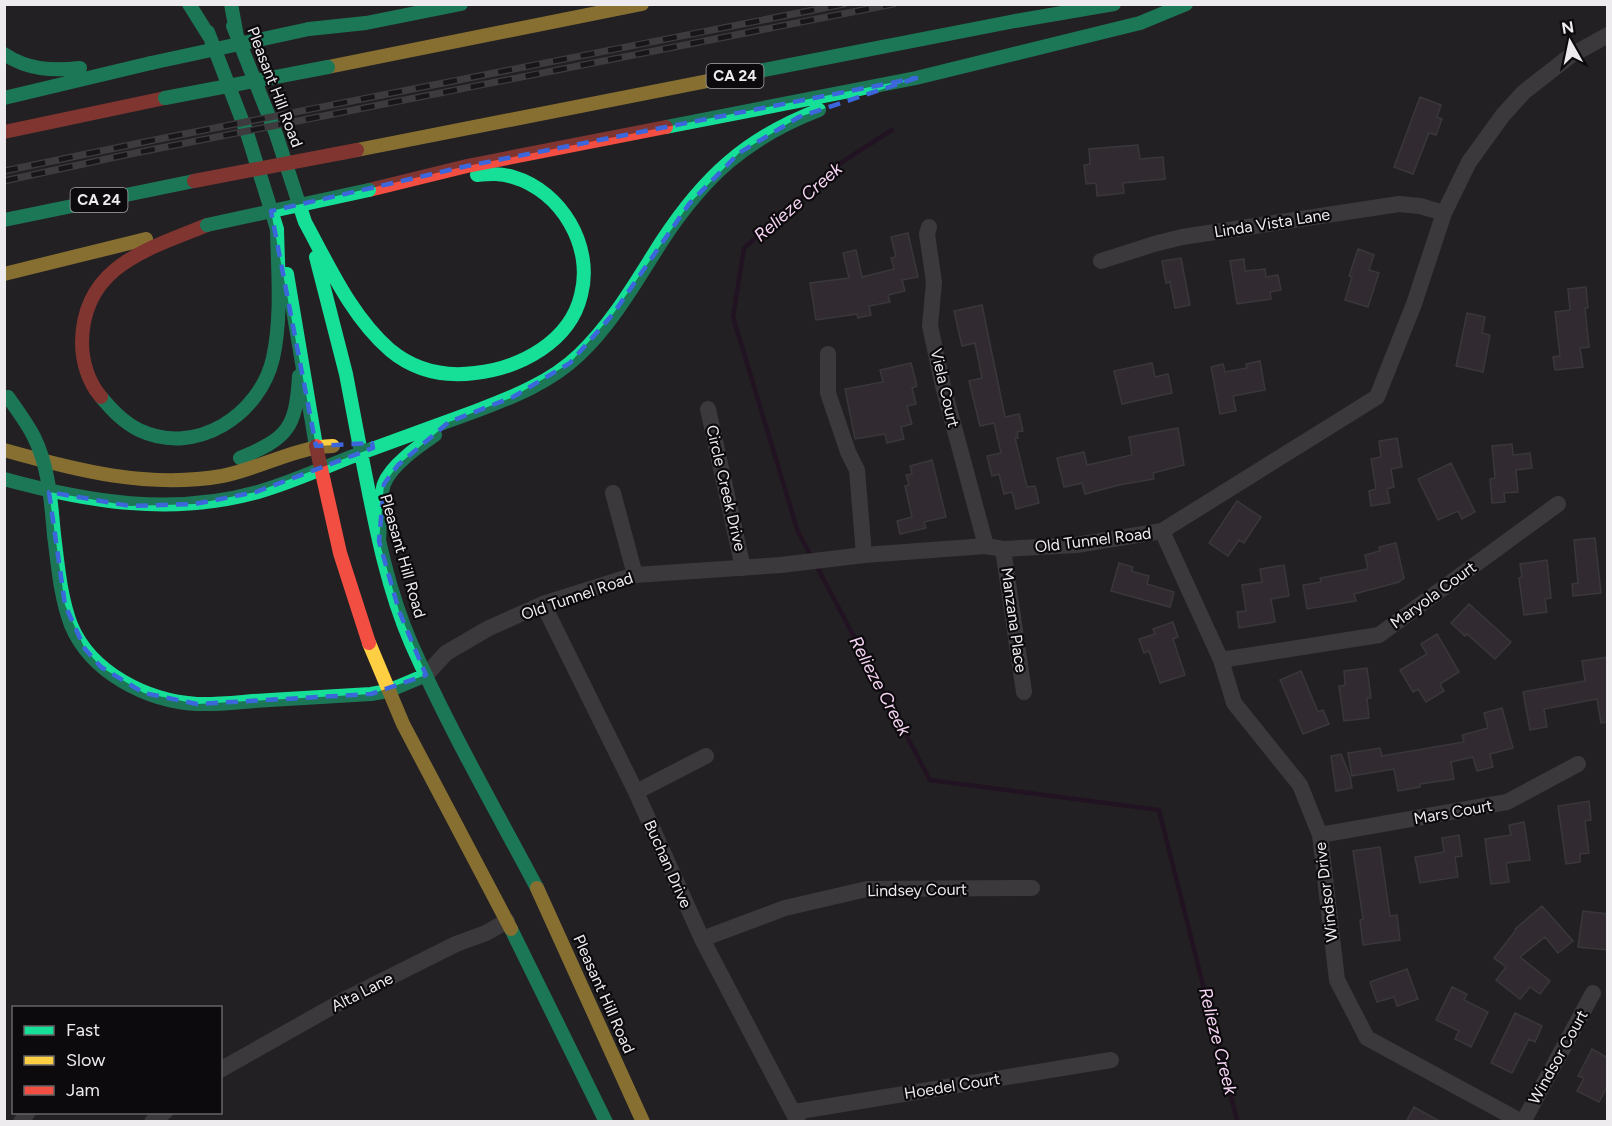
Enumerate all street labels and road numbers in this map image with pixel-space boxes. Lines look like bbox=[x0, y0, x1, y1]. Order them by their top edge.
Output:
street label: Pleasant Hill Road bbox=[243, 24, 307, 150]
road number: CA 24 bbox=[706, 64, 764, 88]
road number: CA 24 bbox=[70, 188, 128, 212]
street label: Linda Vista Lane bbox=[1213, 204, 1332, 242]
street label: Viela Court bbox=[927, 347, 963, 429]
street label: Circle Creek Drive bbox=[702, 423, 750, 553]
street label: Pleasant Hill Road bbox=[376, 492, 430, 620]
street label: Old Tunnel Road bbox=[1034, 523, 1152, 557]
street label: Maryola Court bbox=[1386, 557, 1480, 633]
street label: Manzana Place bbox=[997, 566, 1031, 674]
street label: Old Tunnel Road bbox=[519, 568, 635, 624]
street label: Mars Court bbox=[1412, 796, 1494, 828]
street label: Buchan Drive bbox=[640, 817, 696, 911]
street label: Windsor Drive bbox=[1310, 841, 1342, 943]
street label: Lindsey Court bbox=[867, 880, 967, 900]
street label: Pleasant Hill Road bbox=[569, 932, 639, 1056]
street label: Alta Lane bbox=[328, 968, 396, 1016]
street label: Windsor Court bbox=[1524, 1007, 1592, 1107]
street label: Hoedel Court bbox=[903, 1069, 1001, 1103]

